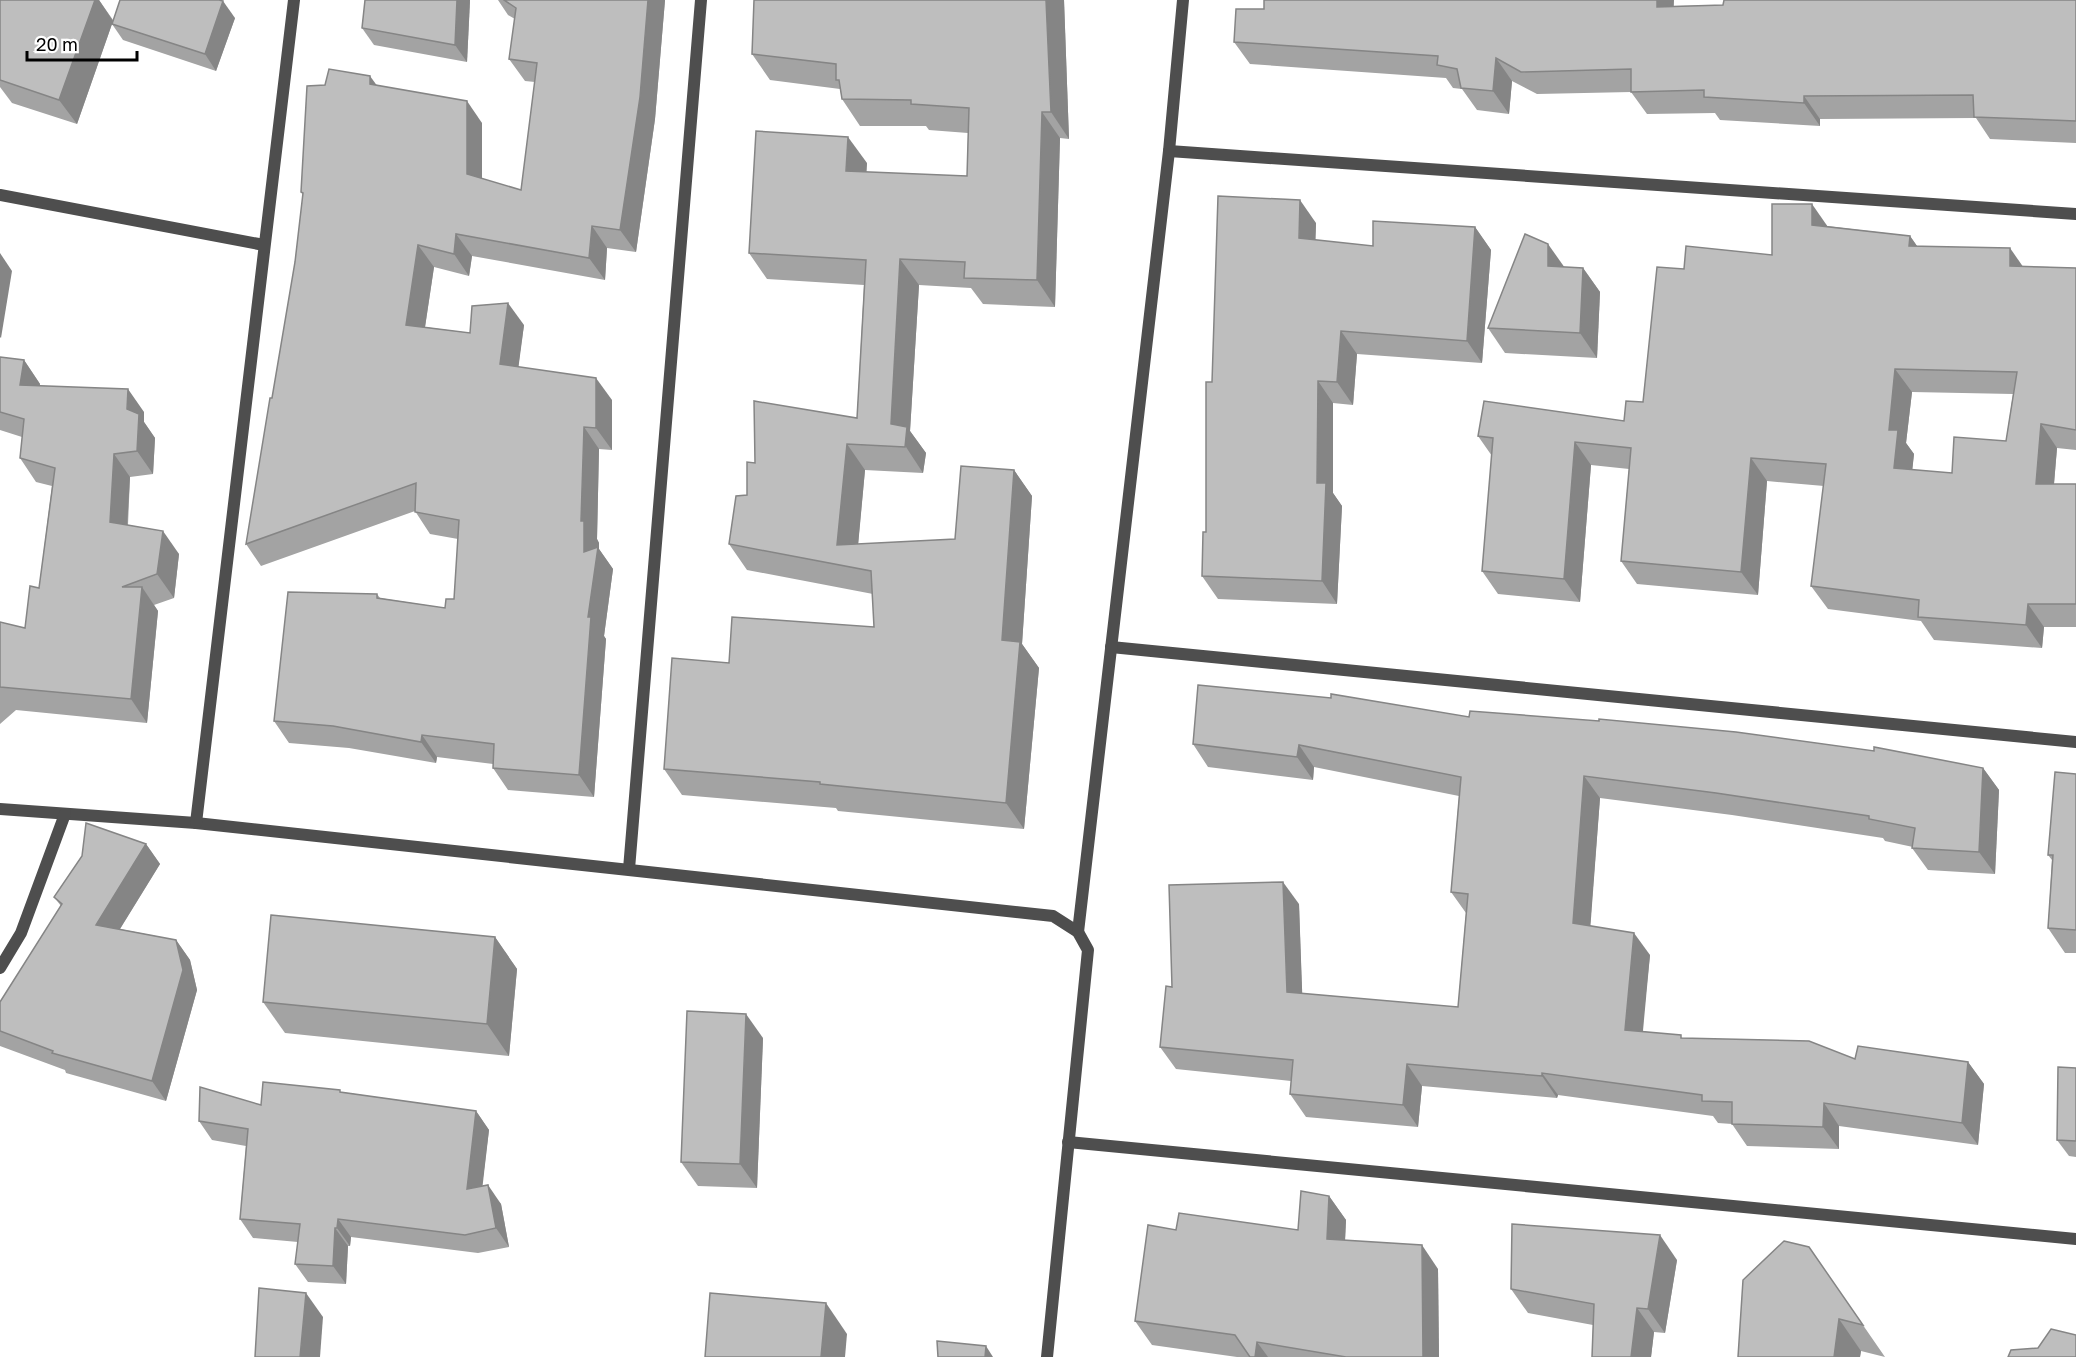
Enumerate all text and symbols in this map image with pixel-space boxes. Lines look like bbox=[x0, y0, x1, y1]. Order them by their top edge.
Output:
scale bar bbox=[27, 24, 136, 62]
text: 20 m bbox=[36, 33, 78, 55]

